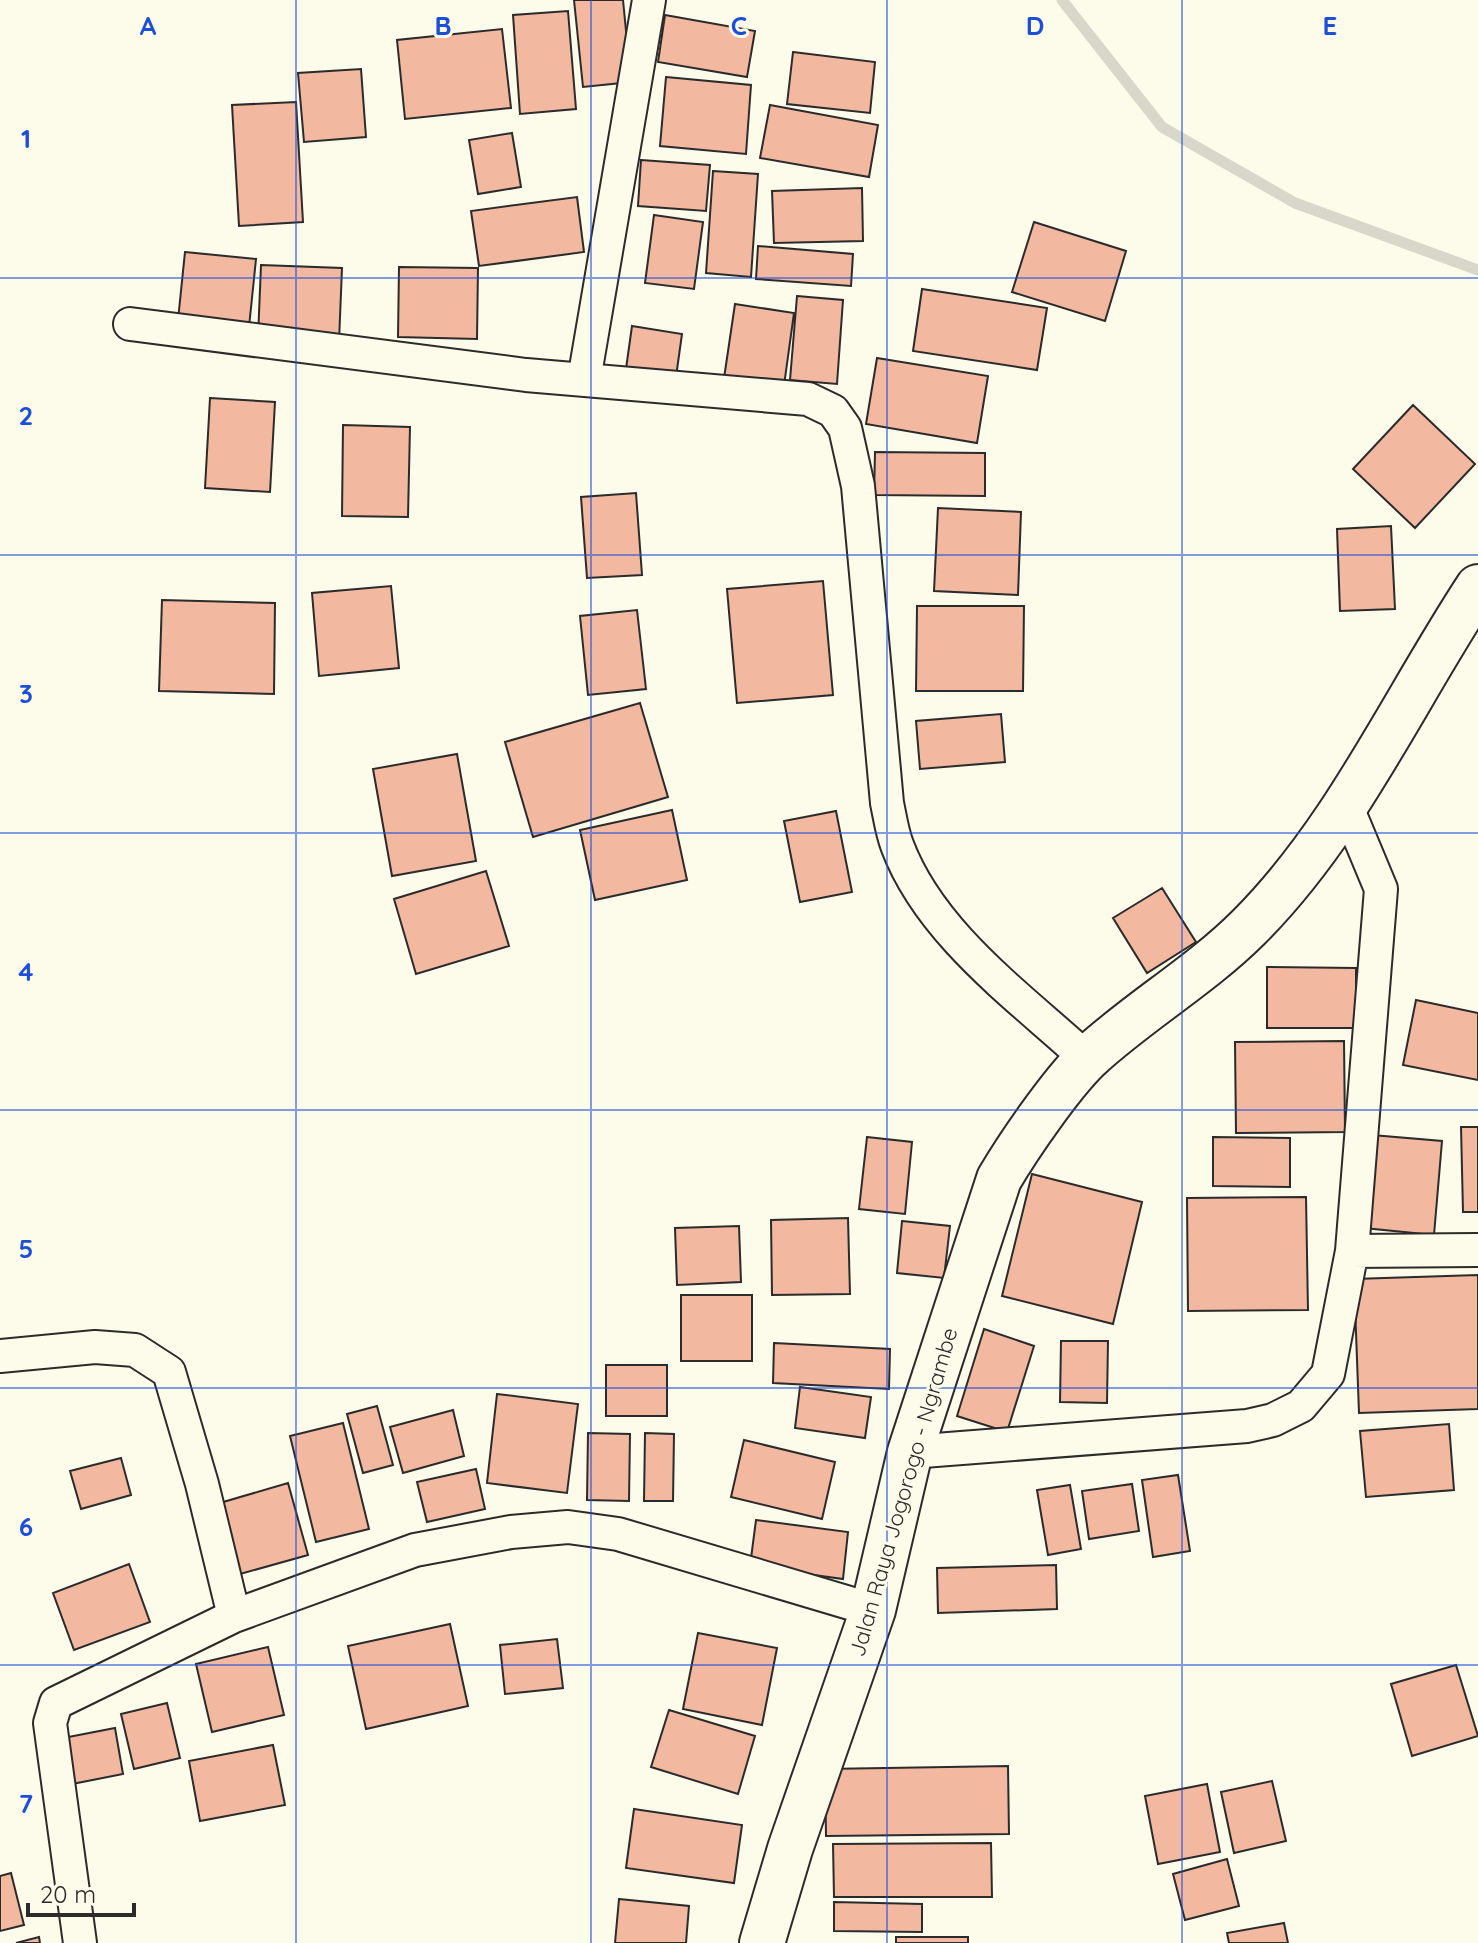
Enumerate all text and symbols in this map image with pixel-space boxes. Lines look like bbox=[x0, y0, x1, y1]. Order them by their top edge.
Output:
text: A bbox=[140, 9, 157, 42]
text: B bbox=[434, 9, 452, 42]
text: C bbox=[731, 9, 747, 42]
text: D bbox=[1026, 9, 1044, 42]
text: E bbox=[1323, 9, 1337, 42]
text: 1 bbox=[21, 122, 31, 155]
text: 2 bbox=[19, 399, 33, 432]
text: 3 bbox=[19, 677, 33, 710]
text: 4 bbox=[18, 955, 34, 988]
text: 5 bbox=[19, 1232, 33, 1265]
street label: Jalan Raya Jogorogo - Ngrambe bbox=[843, 1324, 963, 1660]
text: 6 bbox=[19, 1510, 33, 1543]
text: 7 bbox=[19, 1787, 33, 1820]
scale bar bbox=[28, 1867, 134, 1917]
text: 20 m bbox=[40, 1879, 96, 1909]

